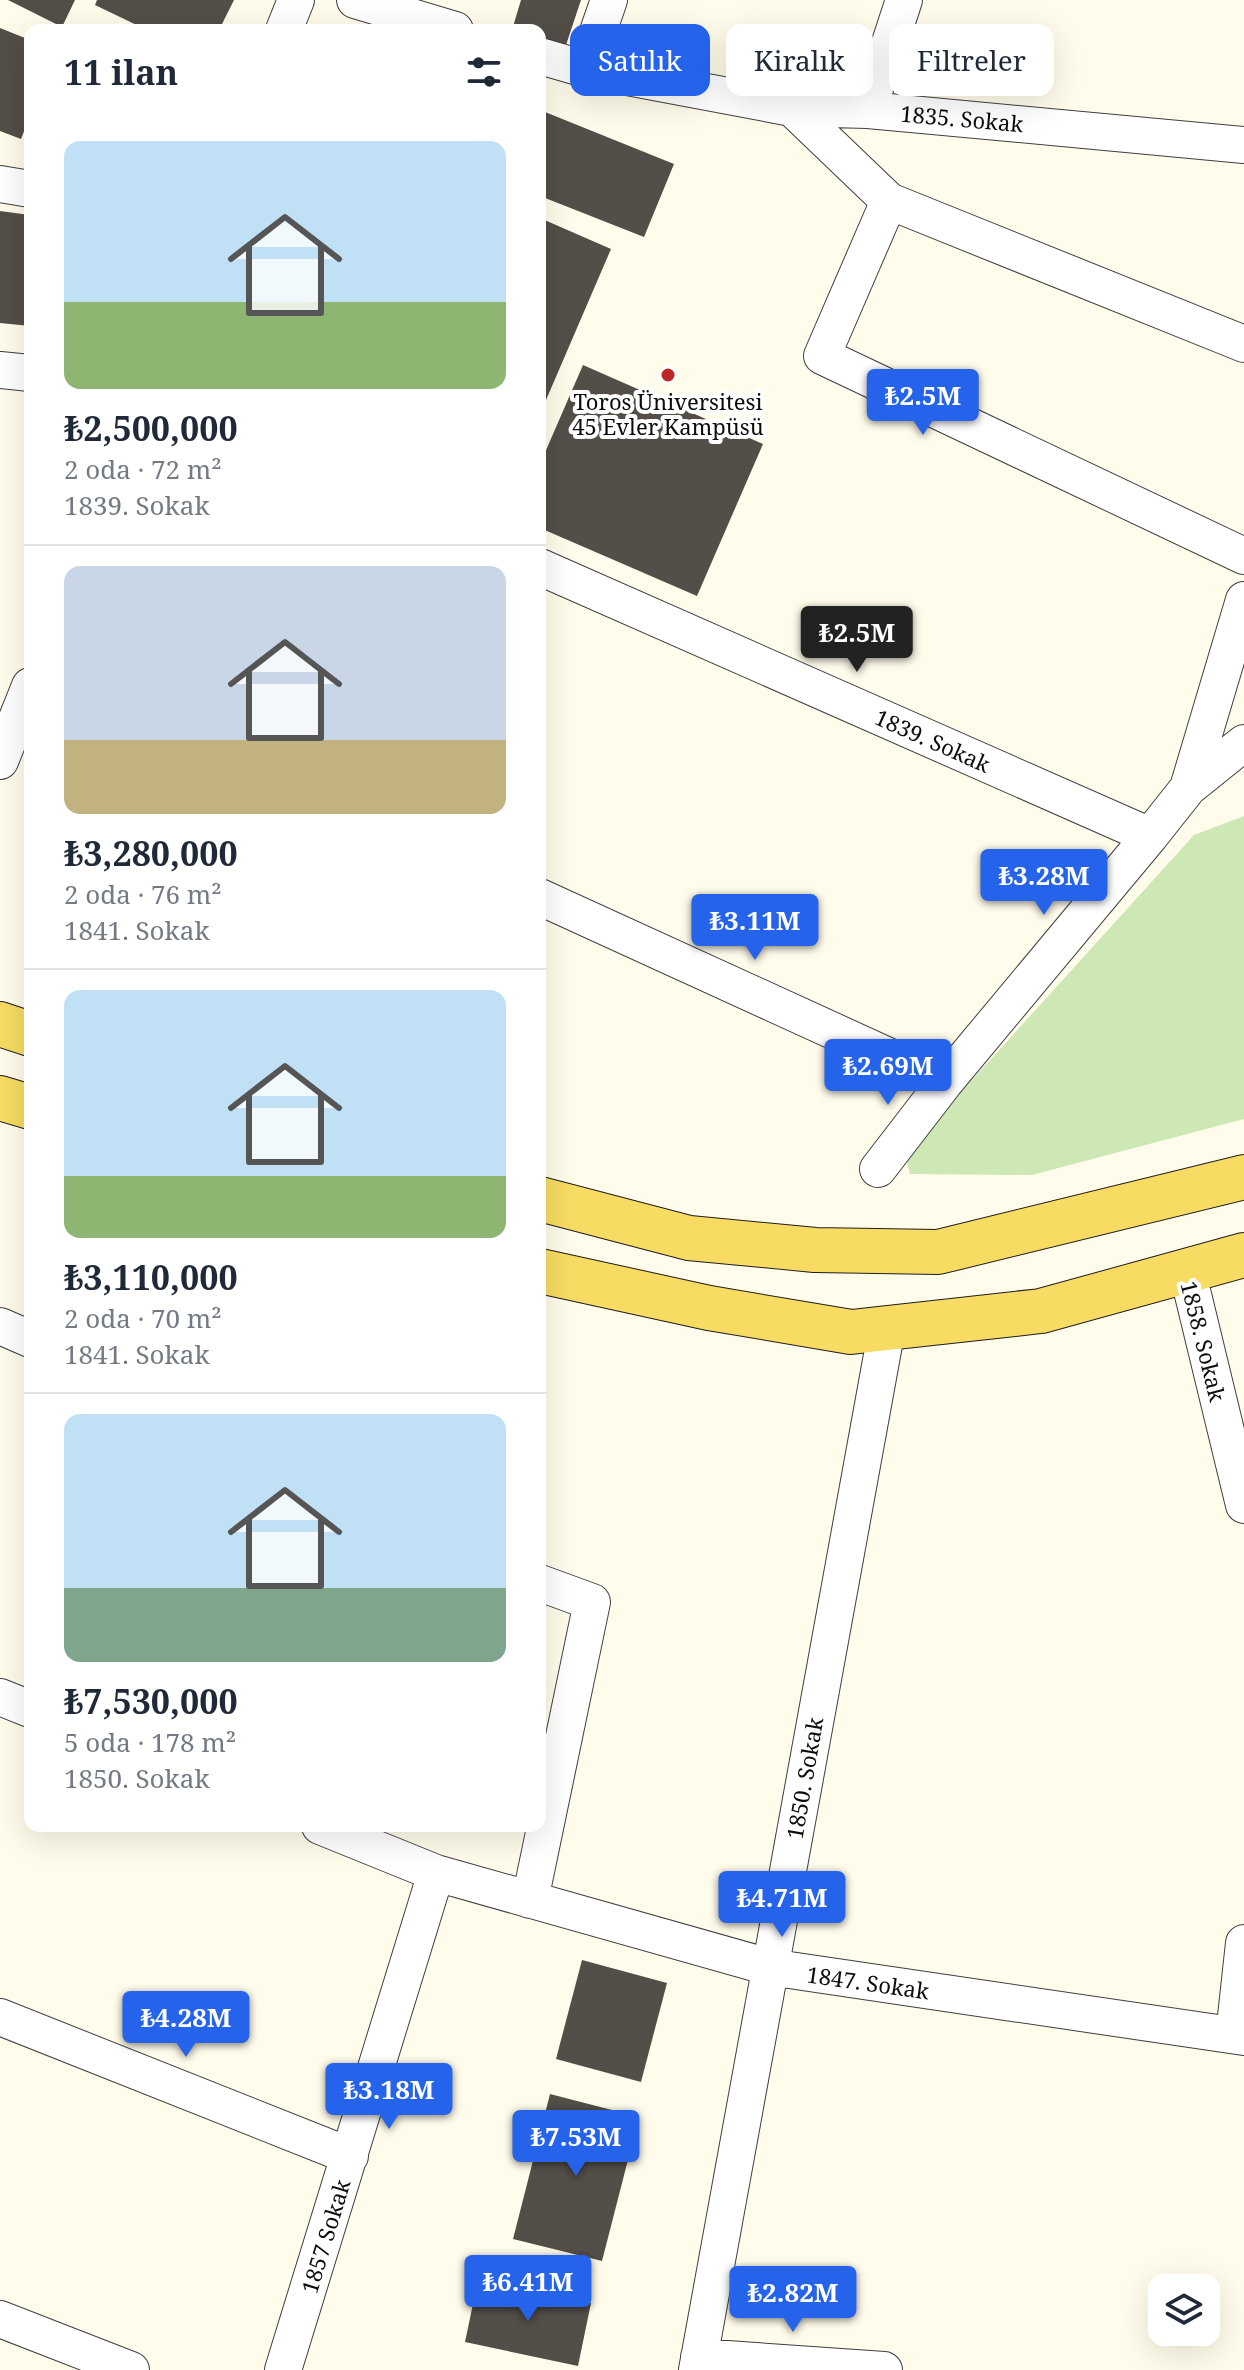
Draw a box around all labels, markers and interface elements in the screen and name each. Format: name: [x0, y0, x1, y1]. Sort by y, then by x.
chip: Satılık: [570, 24, 710, 96]
chip: Kiralık: [726, 24, 873, 96]
chip: Filtreler: [889, 24, 1054, 96]
text: 11 ilan: [64, 49, 178, 95]
icon: filters: [462, 50, 506, 94]
street label: 1835. Sokak: [899, 98, 1025, 138]
icon: home: [213, 193, 357, 337]
marker: Toros Üniversitesi 45 Evler Kampüsü: [659, 366, 677, 384]
pin: ₺2.5M: [867, 369, 979, 437]
text: ₺2.5M: [885, 377, 961, 413]
place label: Toros Üniversitesi 45 Evler Kampüsü: [572, 386, 764, 441]
text: ₺2,500,000: [64, 405, 238, 451]
text: 2 oda · 72 m²: [64, 451, 222, 487]
text: 1839. Sokak: [64, 487, 210, 523]
pin: ₺2.5M: [801, 606, 913, 674]
text: ₺2.5M: [819, 614, 895, 650]
icon: home: [213, 618, 357, 762]
street label: 1839. Sokak: [871, 701, 995, 779]
text: ₺3,280,000: [64, 830, 238, 876]
pin: ₺3.28M: [979, 849, 1109, 917]
text: ₺3.28M: [998, 857, 1090, 893]
text: 2 oda · 76 m²: [64, 876, 222, 912]
pin: ₺3.11M: [690, 894, 820, 962]
text: ₺3.11M: [709, 902, 801, 938]
text: 1841. Sokak: [64, 912, 210, 948]
pin: ₺2.69M: [823, 1039, 953, 1107]
icon: home: [213, 1042, 357, 1186]
text: ₺2.69M: [842, 1047, 934, 1083]
text: ₺3,110,000: [64, 1254, 238, 1300]
street label: 1858. Sokak: [1175, 1278, 1233, 1405]
text: 2 oda · 70 m²: [64, 1300, 222, 1336]
text: 1841. Sokak: [64, 1336, 210, 1372]
icon: home: [213, 1466, 357, 1610]
text: ₺7,530,000: [64, 1678, 238, 1724]
street label: 1850. Sokak: [779, 1715, 829, 1841]
text: 5 oda · 178 m²: [64, 1724, 236, 1760]
text: 1850. Sokak: [64, 1760, 210, 1796]
pin: ₺4.71M: [717, 1871, 847, 1939]
text: ₺4.71M: [736, 1879, 828, 1915]
street label: 1847. Sokak: [805, 1959, 931, 2005]
pin: ₺4.28M: [121, 1991, 251, 2059]
text: ₺4.28M: [140, 1999, 232, 2035]
pin: ₺3.18M: [324, 2063, 454, 2131]
text: ₺3.18M: [343, 2071, 435, 2107]
pin: ₺7.53M: [511, 2110, 641, 2178]
text: ₺7.53M: [530, 2118, 622, 2154]
street label: 1857 Sokak: [293, 2175, 357, 2297]
pin: ₺6.41M: [463, 2255, 593, 2323]
text: ₺6.41M: [482, 2263, 574, 2299]
pin: ₺2.82M: [728, 2266, 858, 2334]
text: ₺2.82M: [747, 2274, 839, 2310]
map controls: [1148, 2274, 1220, 2346]
button: layers: [1148, 2274, 1220, 2346]

